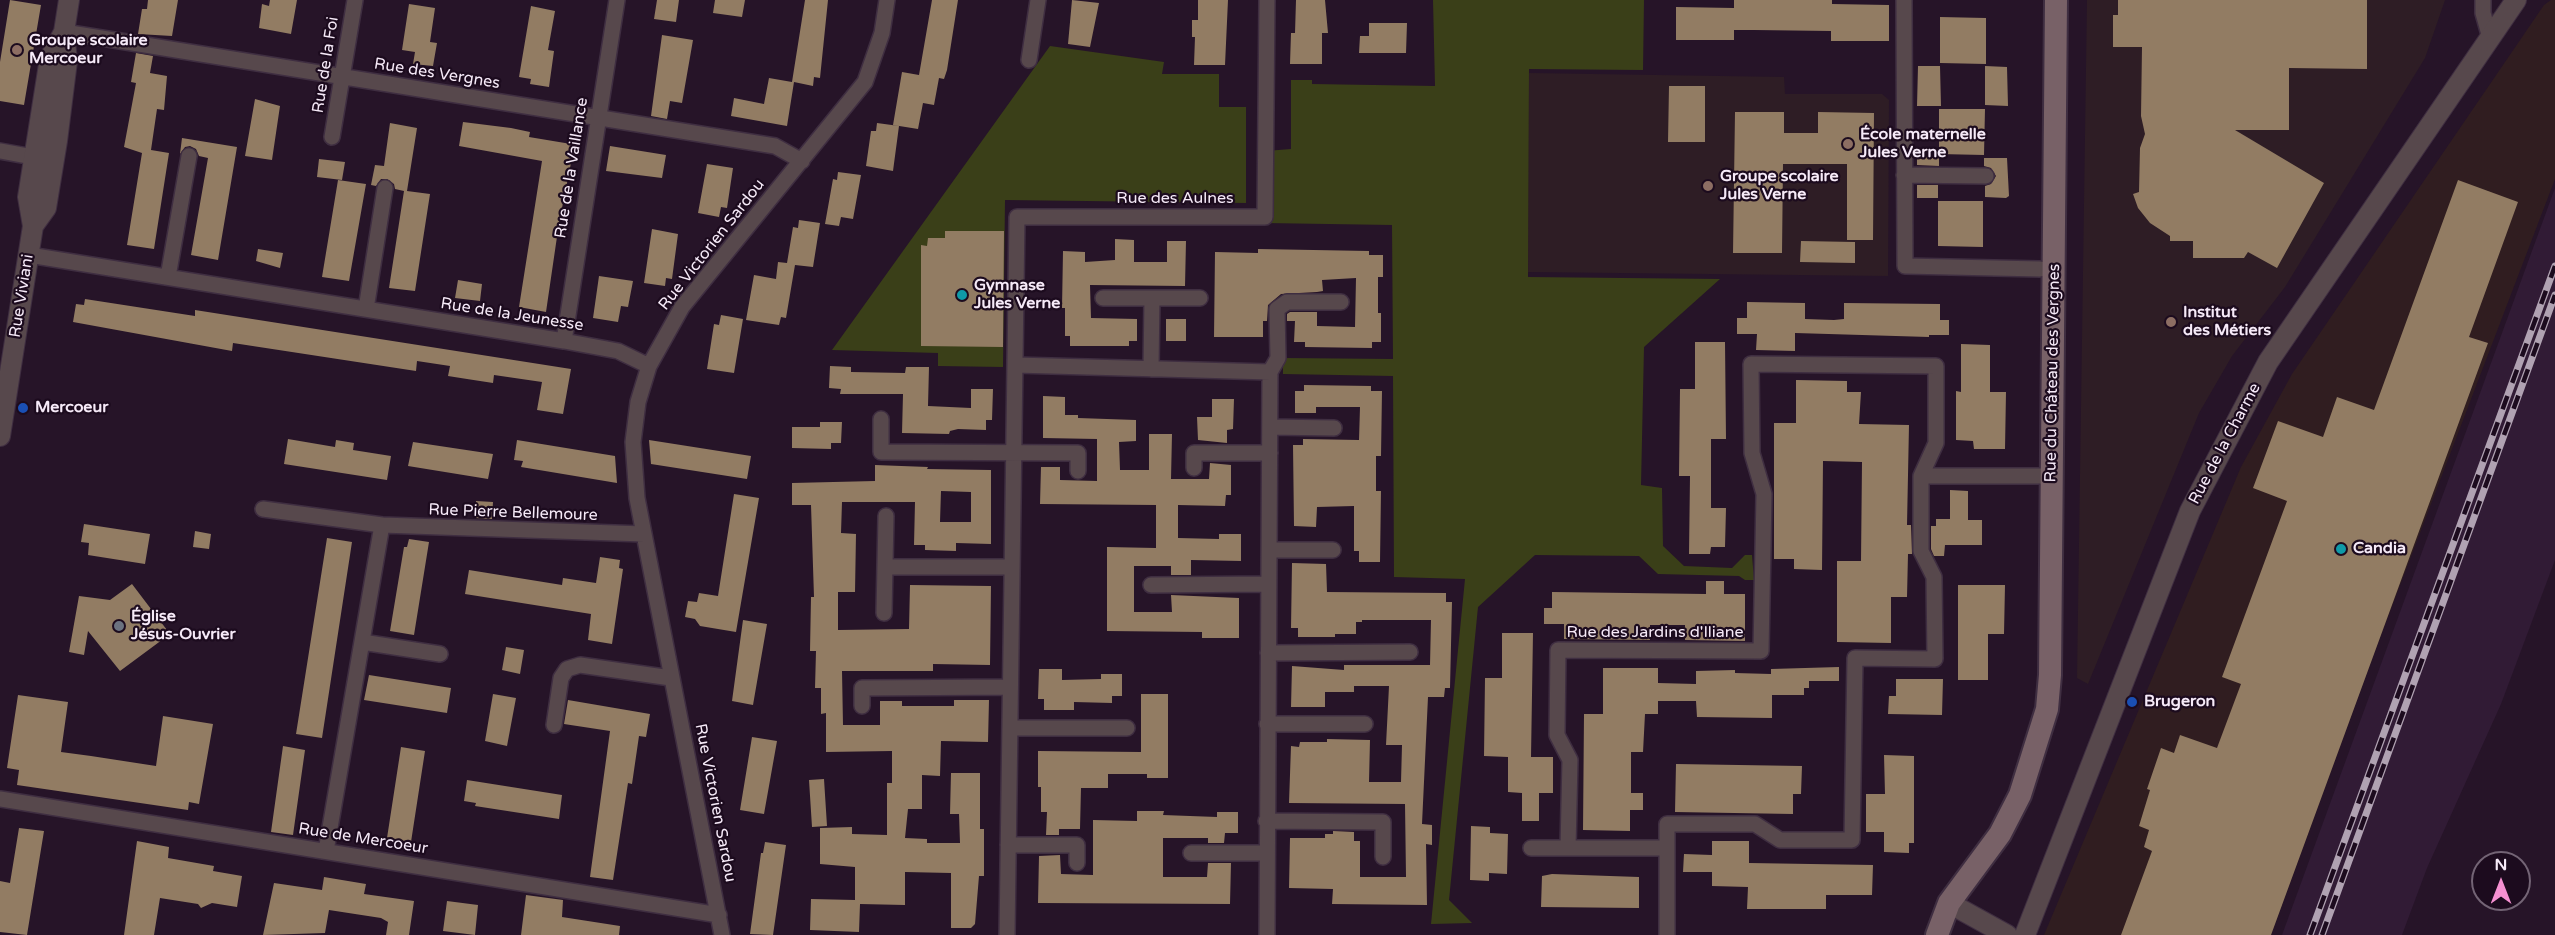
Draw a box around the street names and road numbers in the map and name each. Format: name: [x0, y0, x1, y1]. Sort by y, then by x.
street label: Rue de la Foi: [309, 15, 343, 115]
street label: Rue des Vergnes: [373, 55, 501, 93]
street label: Rue de la Vaillance: [551, 96, 593, 240]
street label: Rue Victorien Sardou: [655, 176, 769, 314]
street label: Rue des Aulnes: [1116, 189, 1234, 209]
street label: Rue Viviani: [6, 253, 38, 339]
street label: Rue du Château des Vergnes: [2041, 264, 2065, 482]
street label: Rue de la Jeunesse: [439, 294, 585, 336]
street label: Rue de la Charme: [2185, 380, 2265, 508]
street label: Rue Pierre Bellemoure: [428, 500, 598, 526]
street label: Rue des Jardins d'Iliane: [1566, 623, 1744, 643]
street label: Rue Victorien Sardou: [690, 722, 740, 884]
street label: Rue de Mercoeur: [297, 819, 429, 859]

